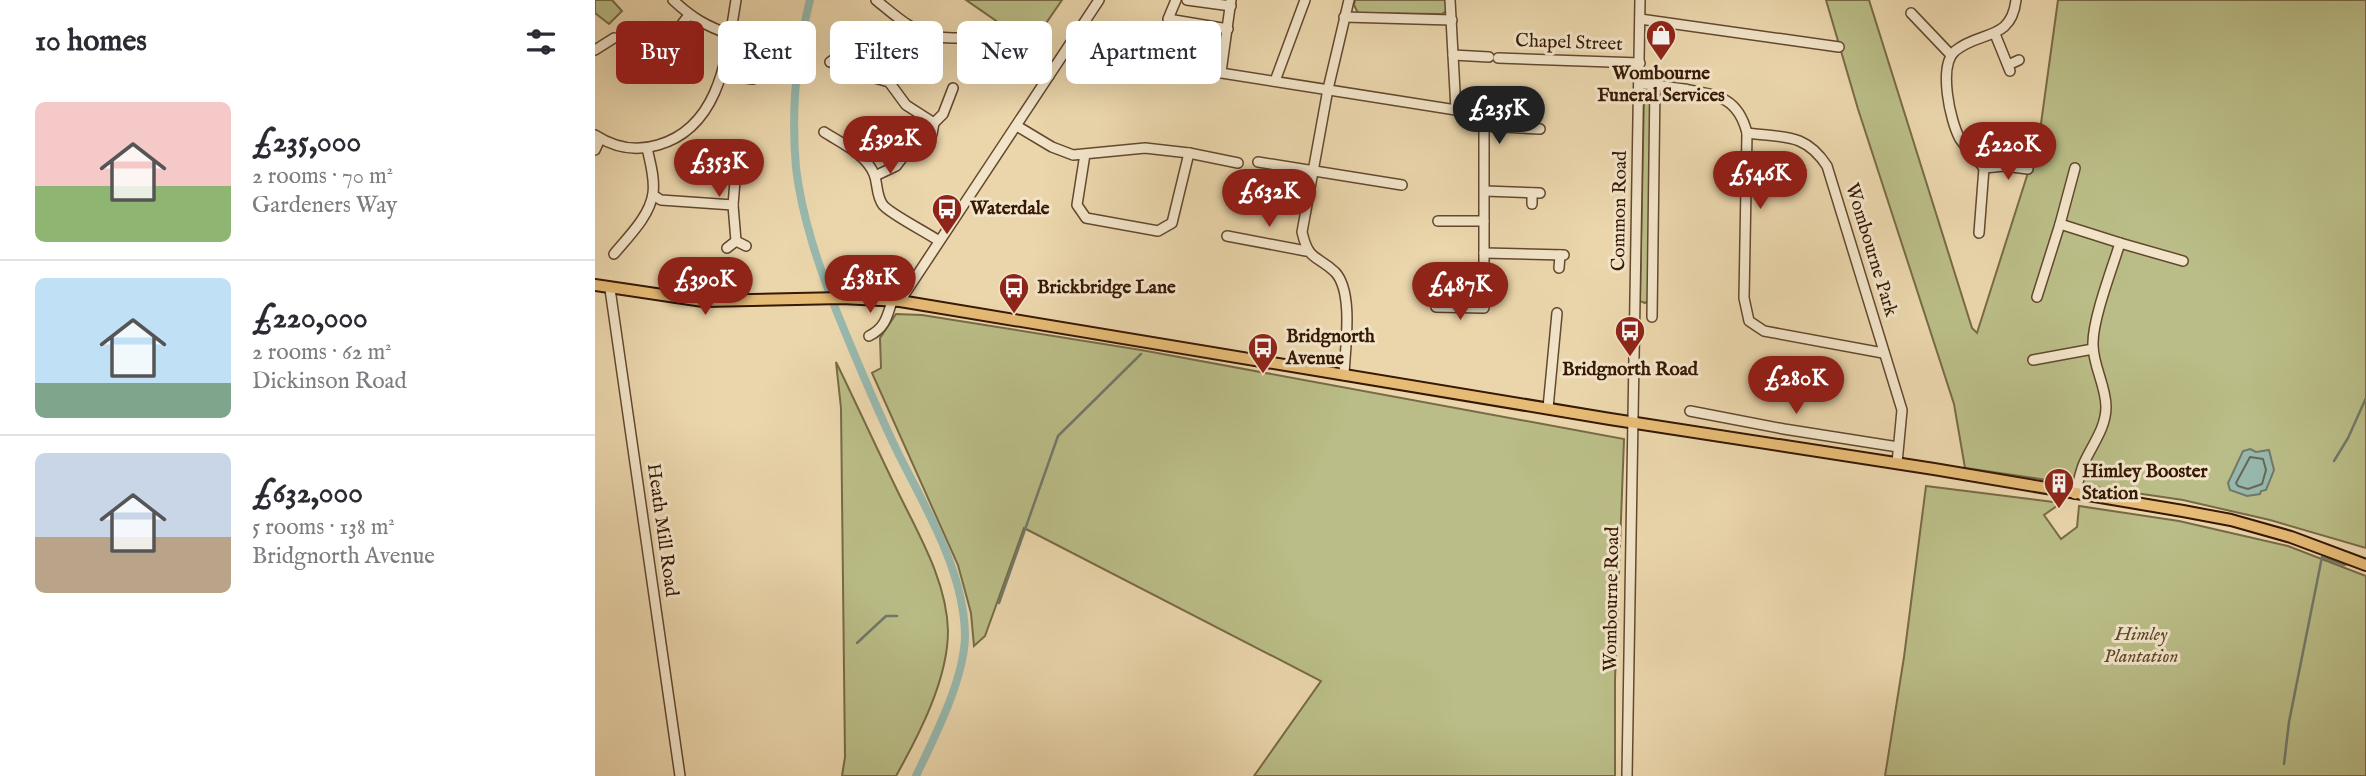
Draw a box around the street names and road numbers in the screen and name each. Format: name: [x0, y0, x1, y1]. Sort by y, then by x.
street label: Chapel Street: [1515, 29, 1624, 57]
street label: Common Road: [1607, 150, 1633, 271]
street label: Wombourne Park: [1839, 180, 1903, 320]
street label: Heath Mill Road: [641, 462, 683, 599]
street label: Wombourne Road: [1599, 525, 1625, 672]

